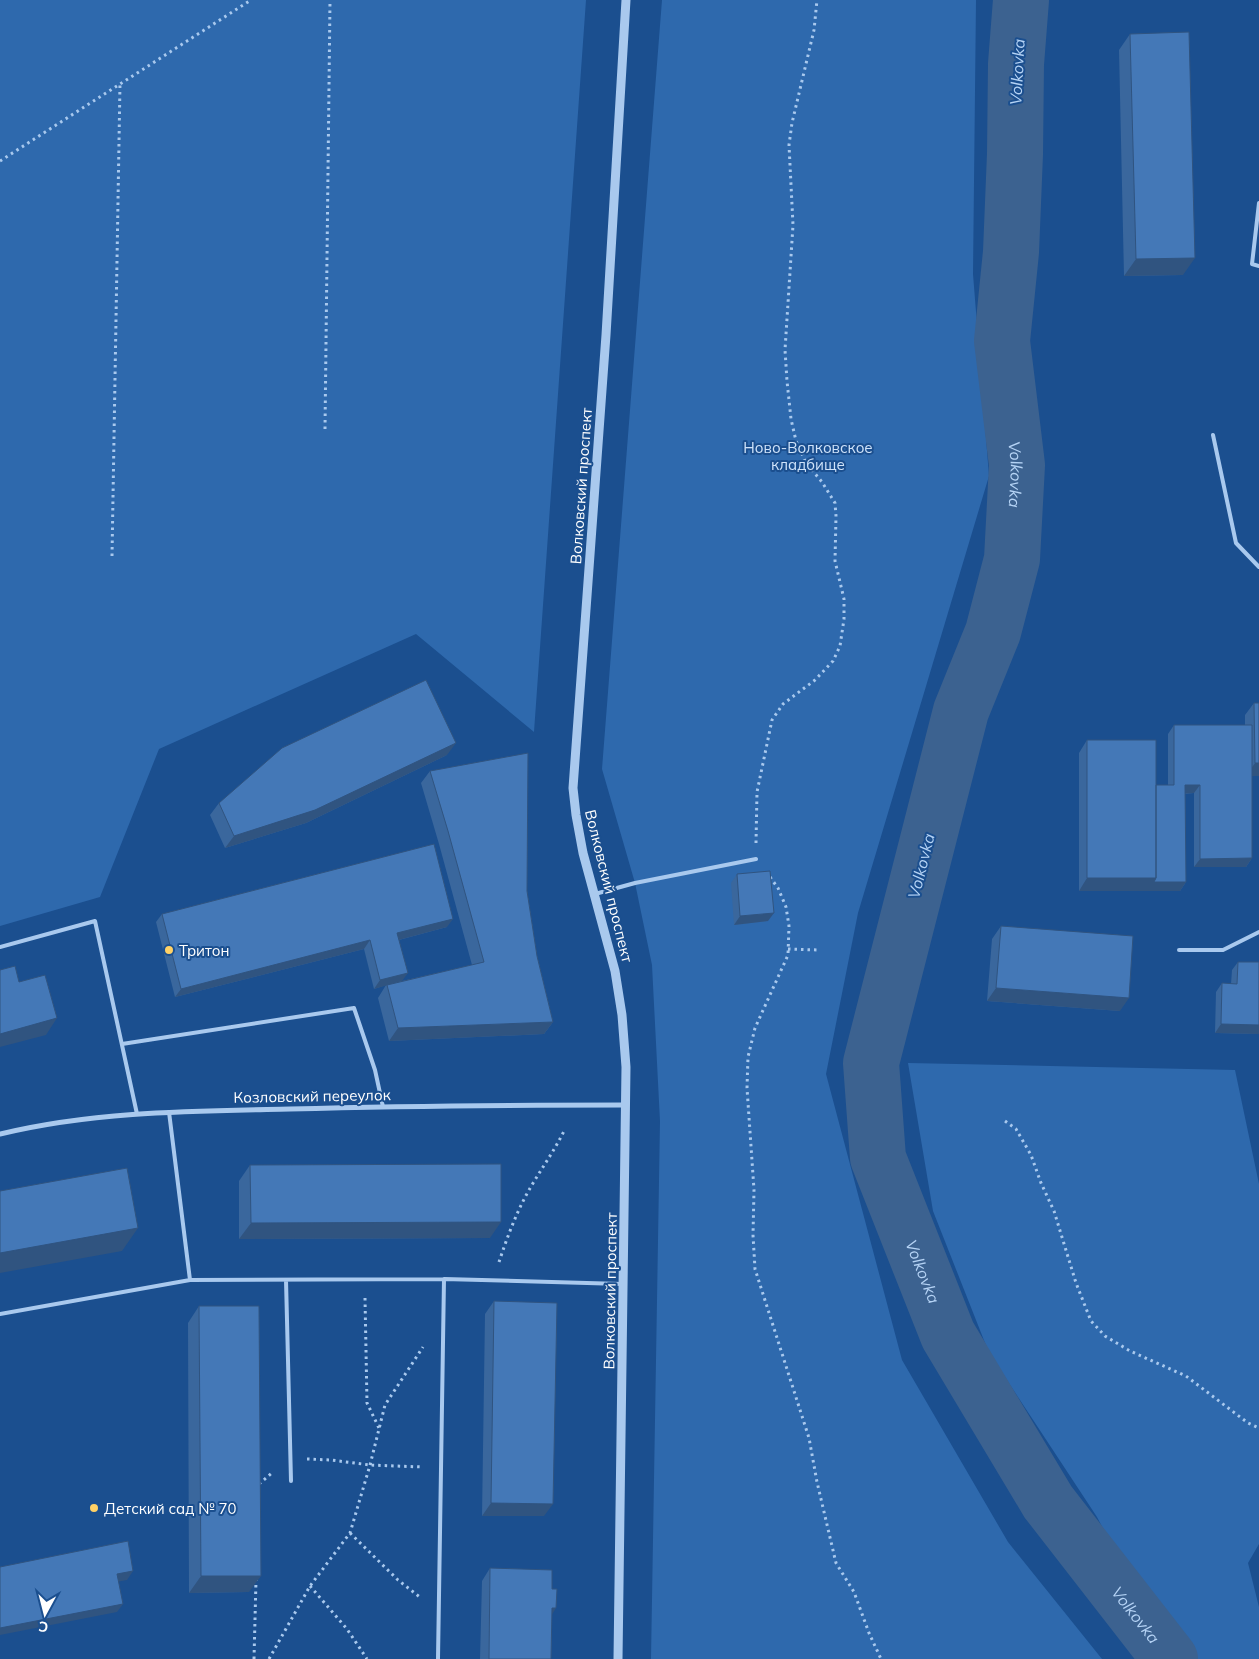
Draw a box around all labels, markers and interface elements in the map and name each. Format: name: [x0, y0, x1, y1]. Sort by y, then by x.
water label: Volkovka: [1005, 38, 1029, 106]
street label: Волковский проспект: [566, 407, 596, 565]
park label: Ново-Волковское кладбище: [743, 438, 873, 474]
water label: Volkovka: [1004, 440, 1027, 508]
street label: Волковский проспект: [581, 808, 637, 964]
water label: Volkovka: [903, 831, 939, 901]
place label: Тритон: [179, 941, 229, 960]
marker: Тритон: [163, 944, 175, 956]
street label: Козловский переулок: [233, 1085, 392, 1107]
street label: Волковский проспект: [599, 1212, 621, 1369]
water label: Volkovka: [901, 1237, 945, 1306]
place label: Детский сад № 70: [104, 1499, 237, 1518]
marker: Детский сад № 70: [88, 1502, 100, 1514]
water label: Volkovka: [1107, 1582, 1164, 1648]
north arrow: [20, 1589, 70, 1639]
text: С: [38, 1617, 49, 1636]

